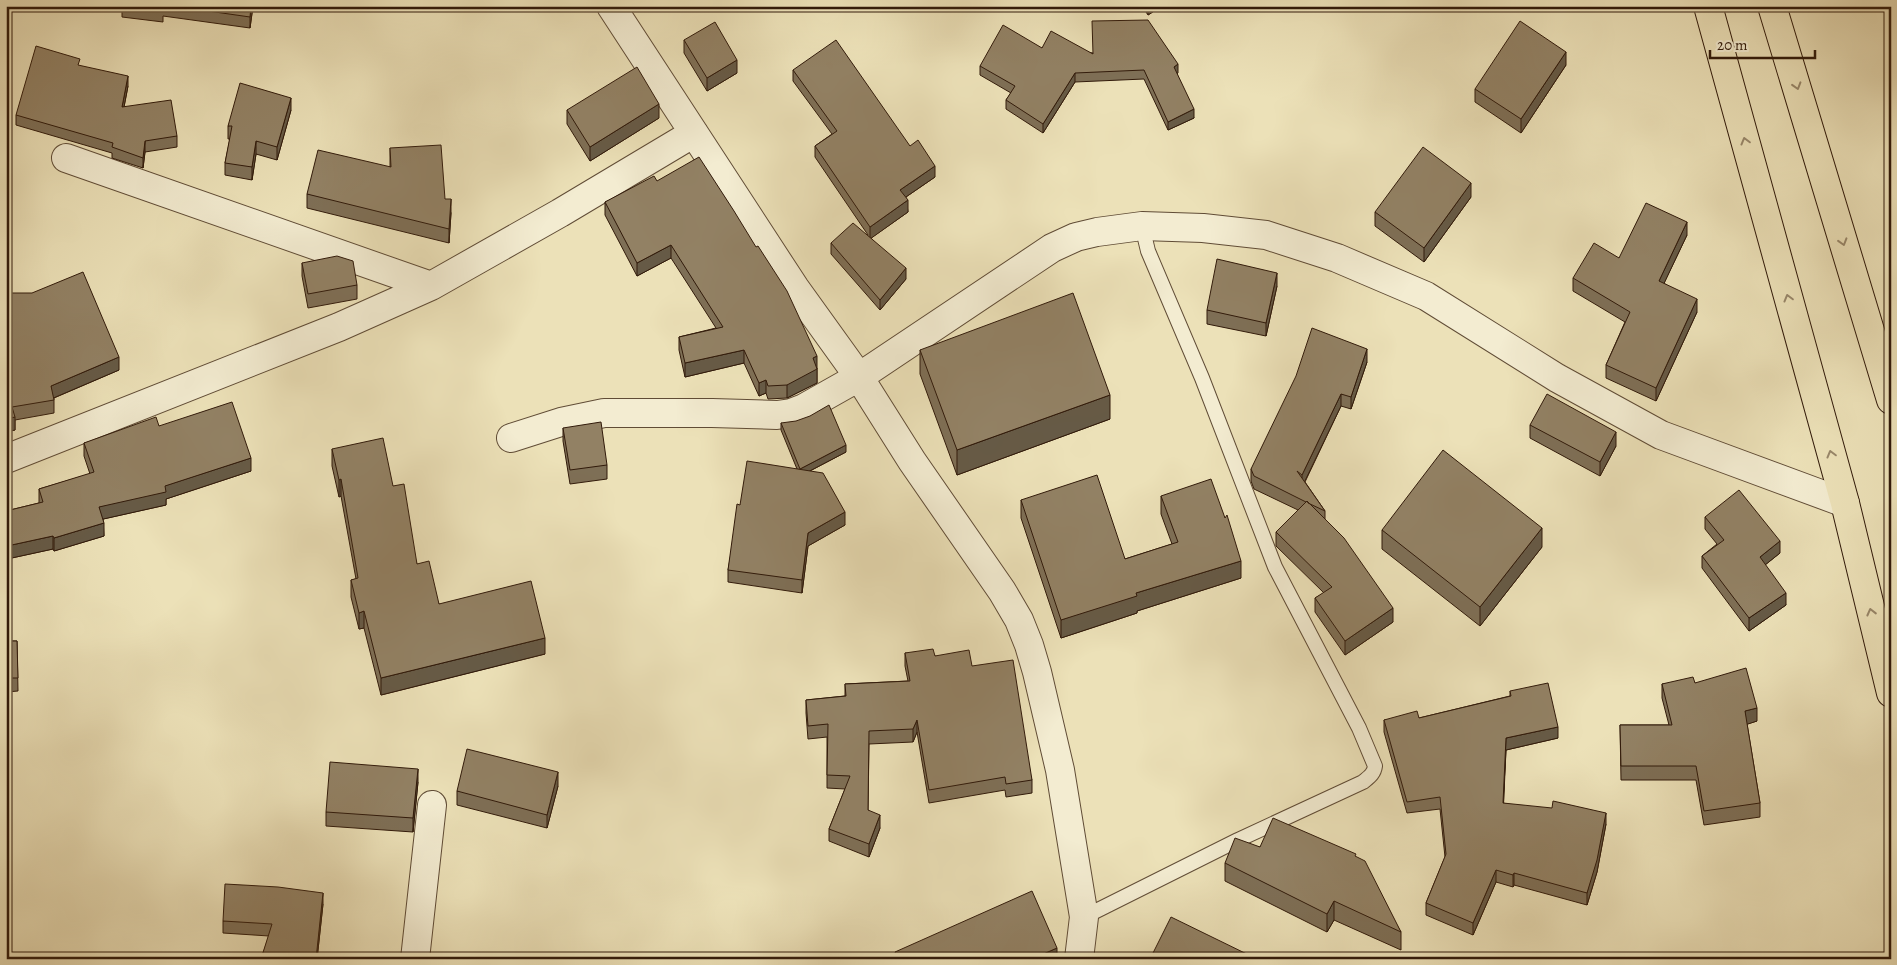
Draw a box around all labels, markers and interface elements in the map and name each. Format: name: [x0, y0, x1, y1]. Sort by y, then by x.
scale bar: [1710, 28, 1814, 60]
text: 20 m: [1717, 35, 1748, 55]
one-way arrow: [1791, 82, 1801, 90]
one-way arrow: [1740, 137, 1751, 145]
one-way arrow: [1838, 237, 1848, 246]
one-way arrow: [1783, 293, 1794, 302]
one-way arrow: [1827, 451, 1837, 459]
one-way arrow: [1866, 607, 1877, 616]

